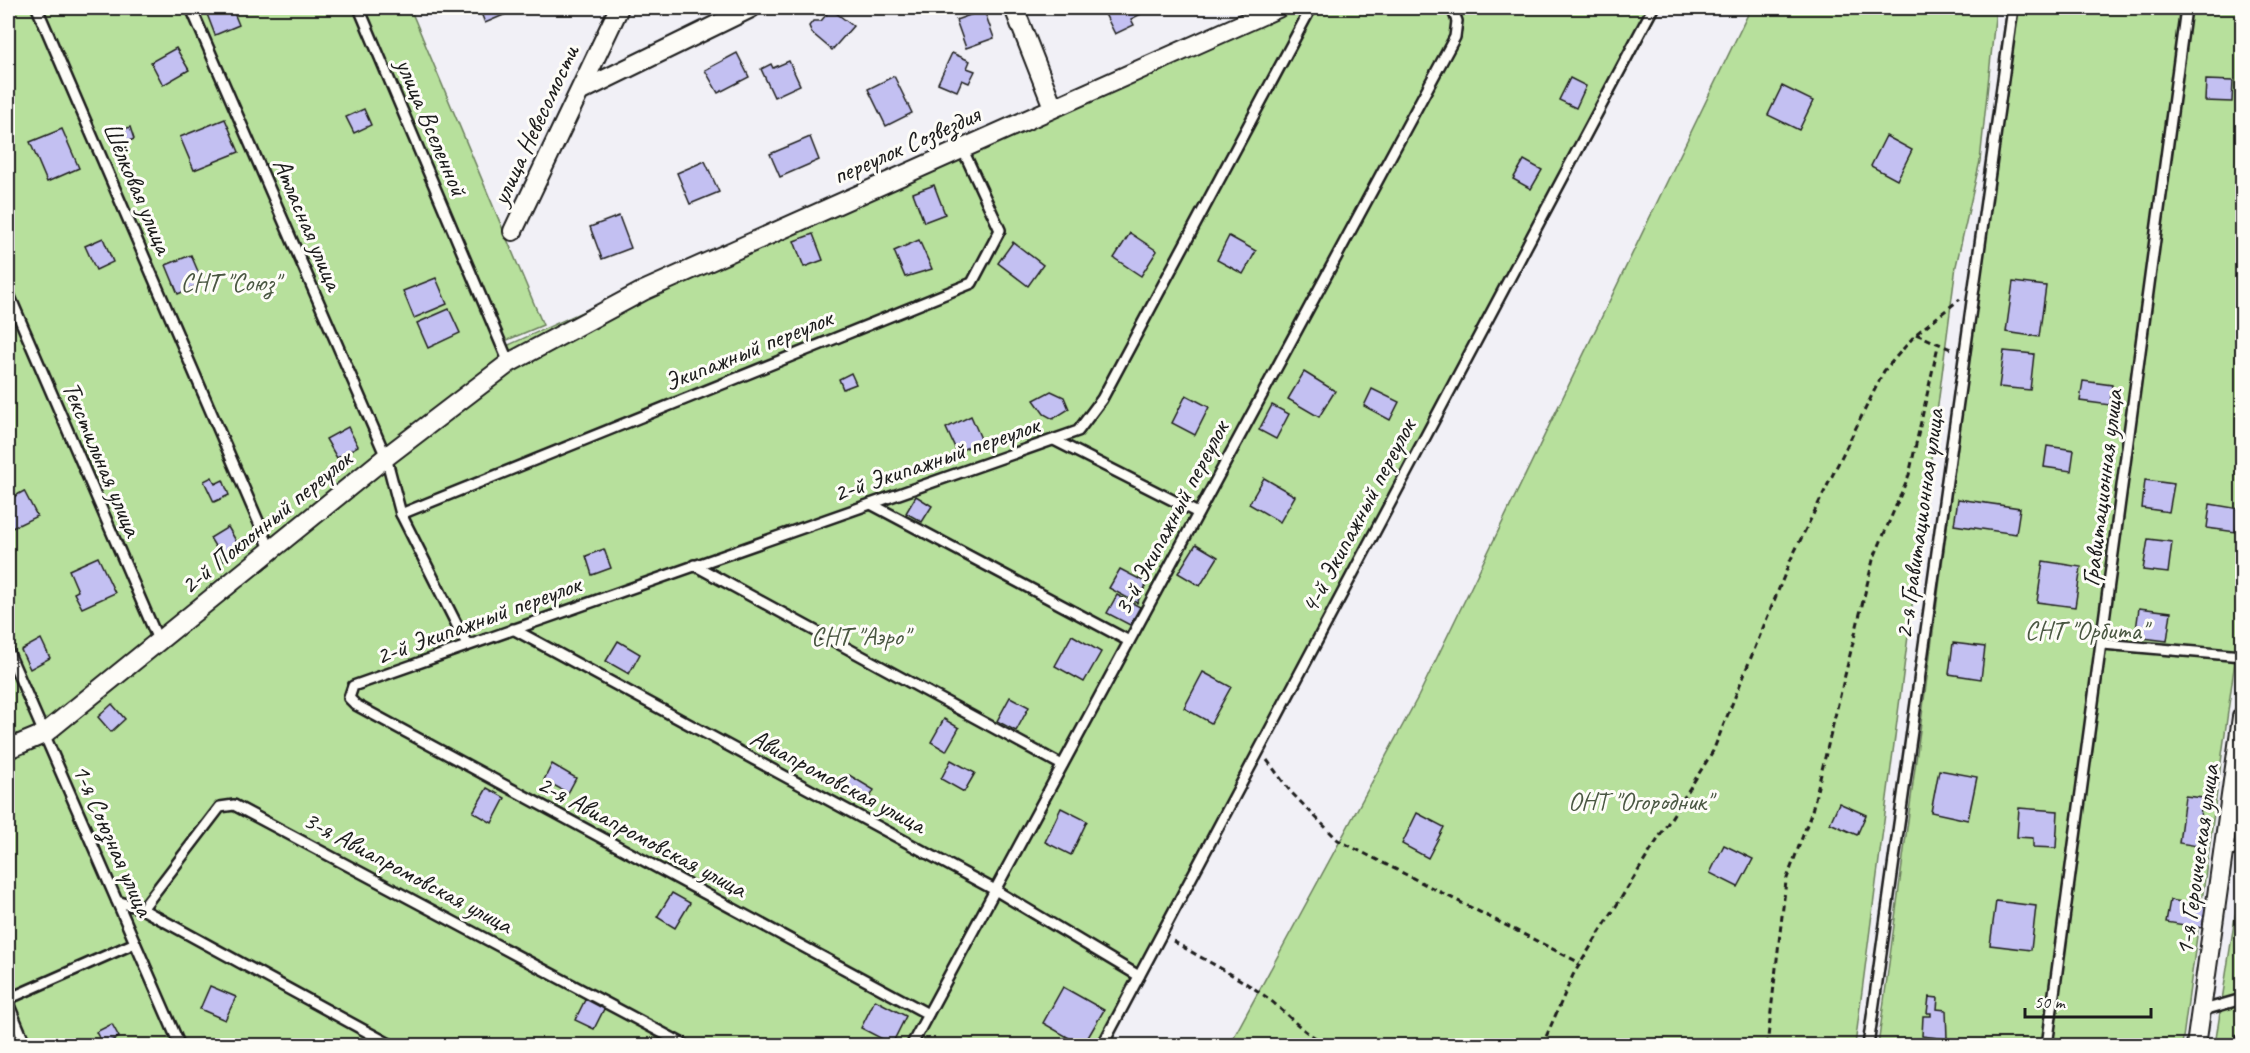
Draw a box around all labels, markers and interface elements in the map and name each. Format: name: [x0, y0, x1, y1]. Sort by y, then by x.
street label: улица Невесомости: [483, 38, 587, 212]
street label: улица Вселенной: [387, 51, 477, 203]
street label: переулок Созвездия: [827, 97, 987, 193]
street label: Шёлковая улица: [95, 117, 181, 261]
street label: Атласная улица: [265, 153, 352, 297]
park label: СНТ "Союз": [180, 266, 284, 300]
street label: Экипажный переулок: [659, 300, 839, 399]
street label: Текстильная улица: [55, 377, 150, 543]
street label: Гравитационная улица: [2074, 386, 2131, 588]
street label: 2-я Гравитационная улица: [1887, 405, 1952, 641]
street label: 2-й Экипажный переулок: [829, 408, 1046, 510]
street label: 4-й Экипажный переулок: [1293, 411, 1424, 619]
street label: 3-й Экипажный переулок: [1106, 413, 1237, 621]
street label: 2-й Поклонный переулок: [173, 441, 361, 602]
street label: 2-й Экипажный переулок: [371, 567, 587, 672]
park label: СНТ "Орбита": [2025, 614, 2152, 647]
park label: СНТ "Аэро": [811, 620, 914, 653]
street label: Авиапромовская улица: [745, 721, 933, 842]
street label: 1-я Союзная улица: [64, 759, 162, 923]
street label: 1-я Героическая улица: [2167, 761, 2227, 958]
street label: 2-я Авиапромовская улица: [532, 767, 754, 906]
park label: ОНТ "Огородник": [1568, 785, 1717, 818]
street label: 3-я Авиапромовская улица: [298, 803, 520, 942]
scale bar: [2025, 981, 2151, 1019]
text: 50 m: [2034, 991, 2067, 1013]

